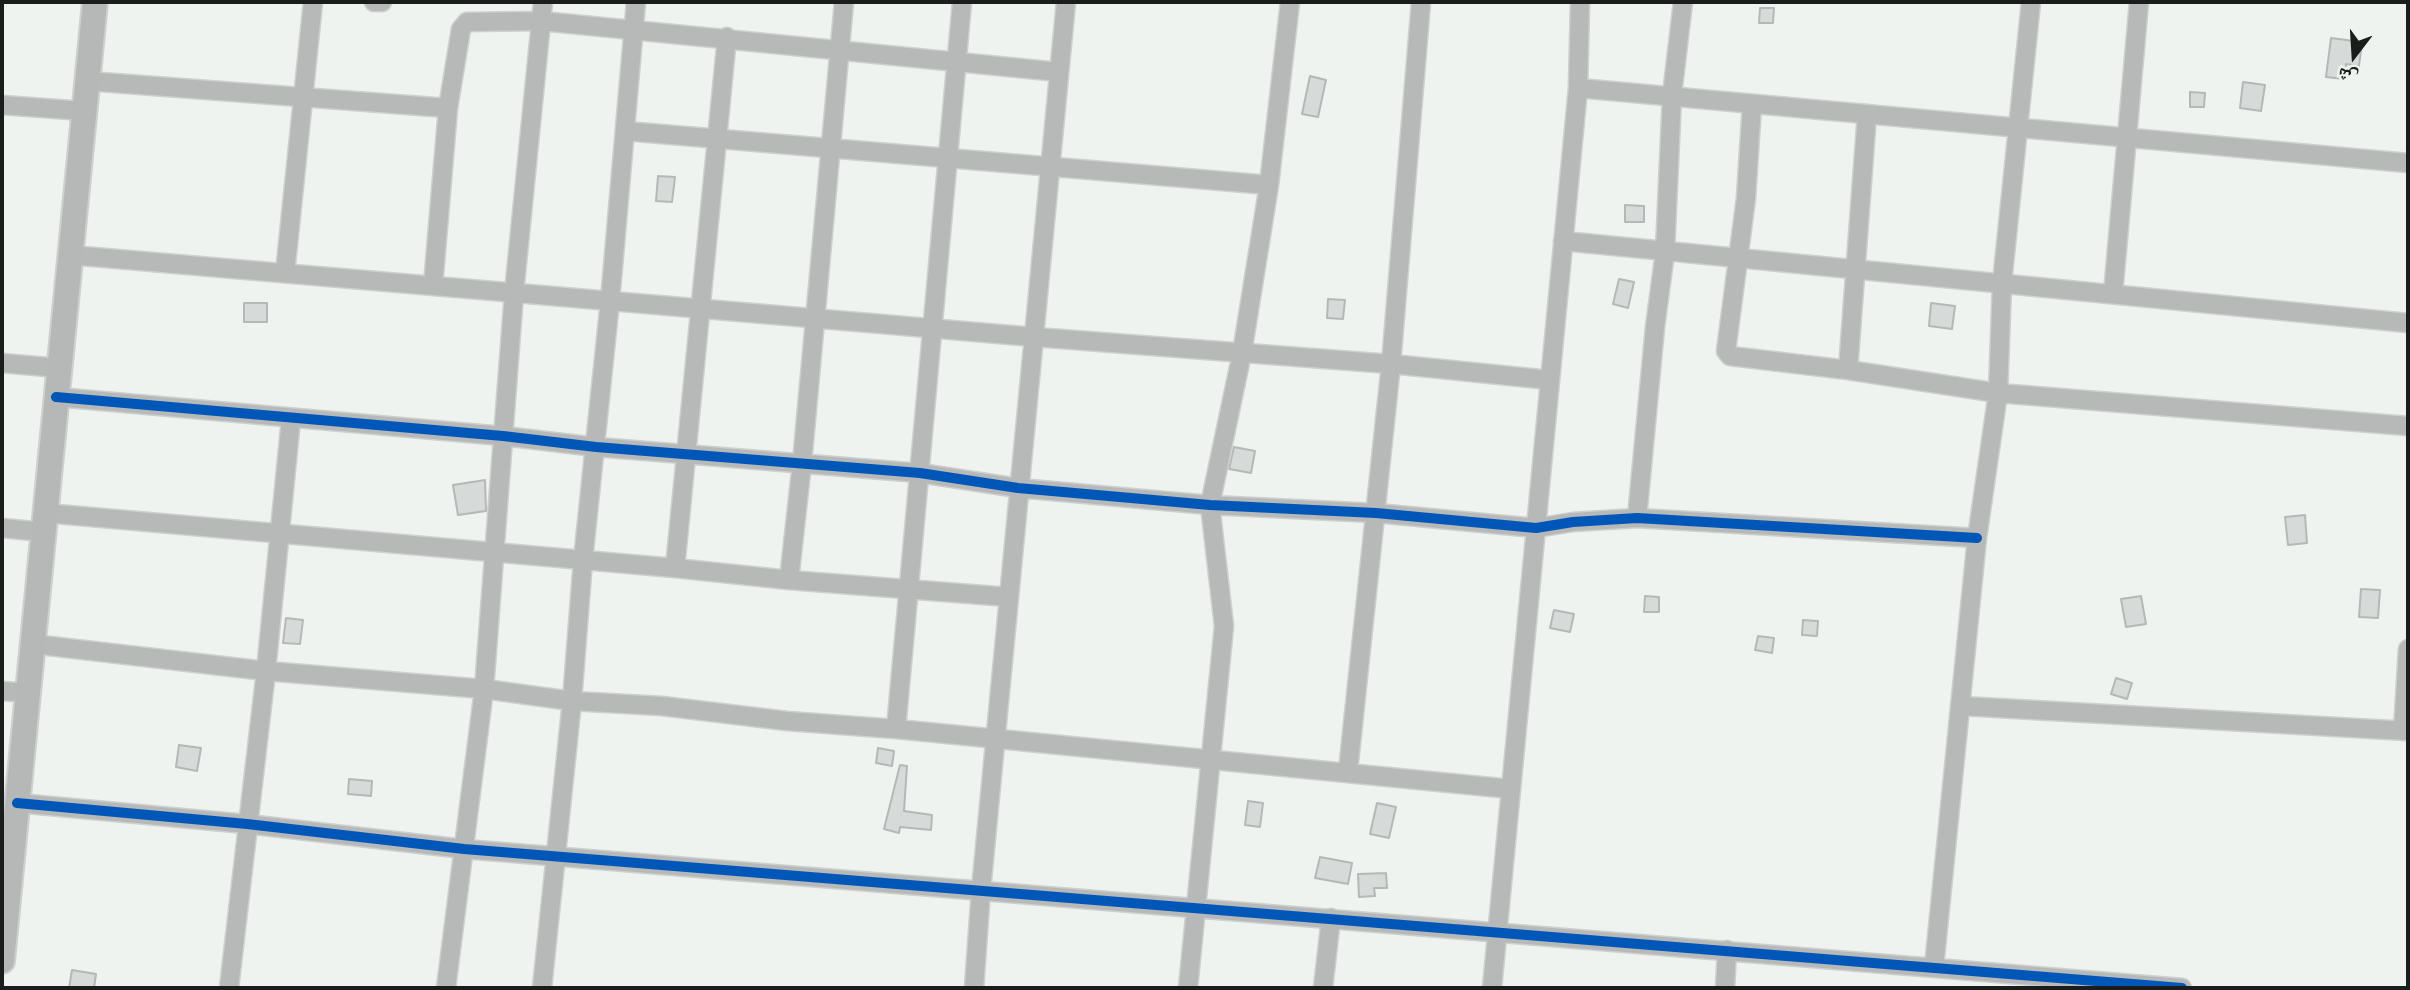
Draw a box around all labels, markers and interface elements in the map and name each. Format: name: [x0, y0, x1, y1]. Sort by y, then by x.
north arrow: [2319, 21, 2389, 91]
text: ش: [2334, 61, 2361, 91]

